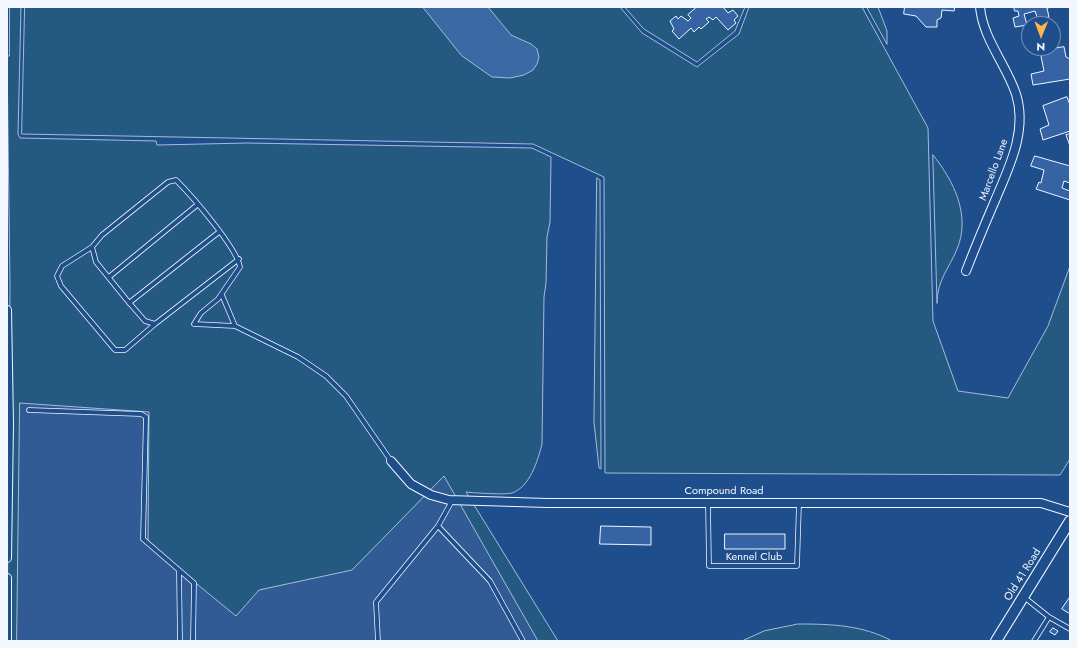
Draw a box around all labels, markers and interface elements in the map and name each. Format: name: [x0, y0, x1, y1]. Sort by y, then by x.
north arrow: [1021, 16, 1061, 56]
text: N: [1036, 39, 1045, 55]
street label: Marcello Lane: [977, 137, 1011, 203]
street label: Compound Road: [684, 484, 764, 498]
street label: Old 41 Road: [1002, 546, 1044, 604]
street label: Kennel Club: [726, 550, 782, 564]

